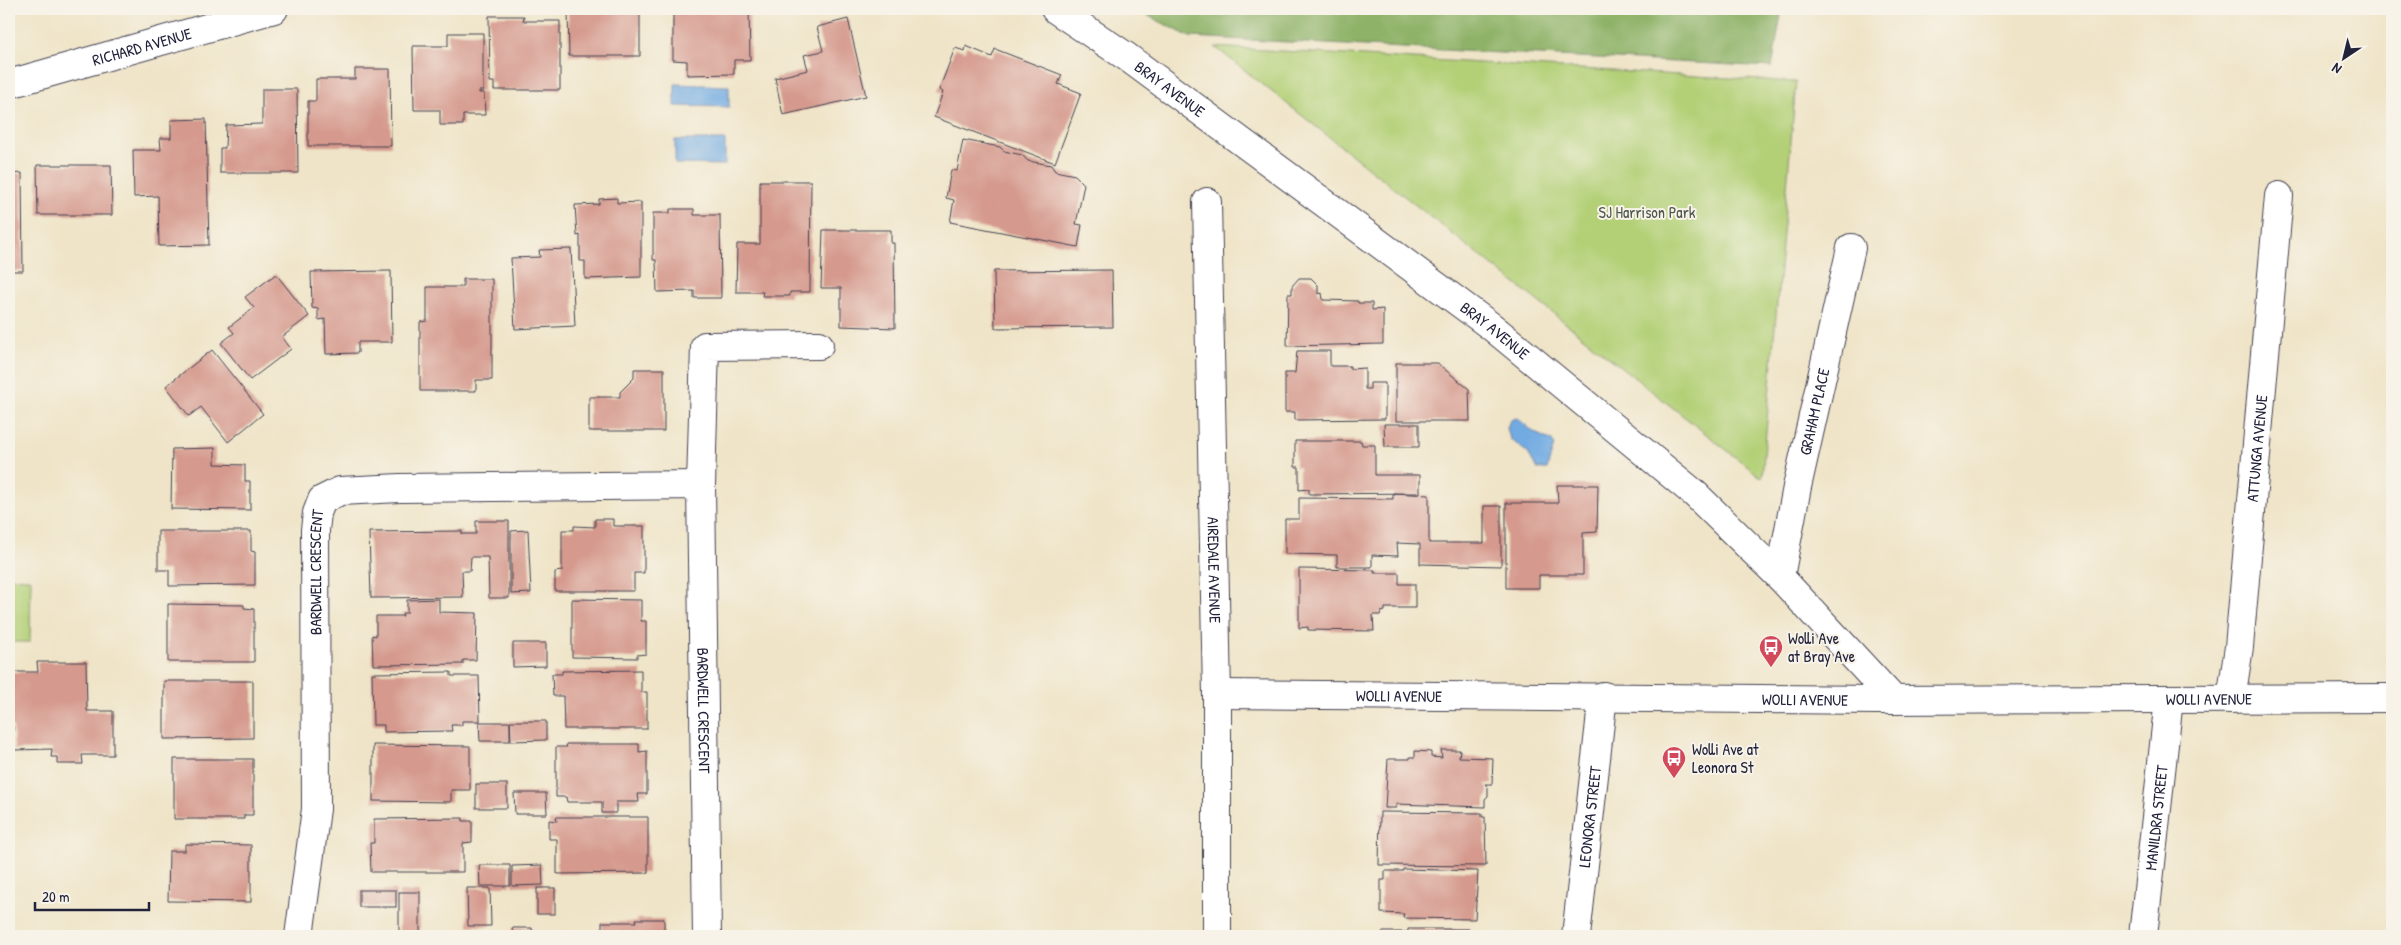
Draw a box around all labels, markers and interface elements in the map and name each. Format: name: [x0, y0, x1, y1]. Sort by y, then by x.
street label: RICHARD AVENUE: [90, 22, 194, 71]
north arrow: [2318, 32, 2368, 82]
street label: BRAY AVENUE: [1130, 55, 1210, 122]
text: N: [2327, 59, 2345, 79]
park label: SJ Harrison Park: [1599, 201, 1696, 223]
street label: BRAY AVENUE: [1456, 296, 1534, 364]
street label: GRAHAM PLACE: [1794, 366, 1835, 457]
street label: ATTUNGA AVENUE: [2241, 394, 2272, 503]
street label: BARDWELL CRESCENT: [304, 508, 328, 635]
street label: AIREDALE AVENUE: [1202, 517, 1227, 623]
place label: Wolli Ave at Bray Ave: [1788, 627, 1856, 667]
bus stop icon: Wolli Ave at Bray Ave: [1758, 634, 1784, 668]
street label: BARDWELL CRESCENT: [692, 648, 716, 774]
street label: WOLLI AVENUE: [1356, 684, 1442, 707]
street label: WOLLI AVENUE: [1762, 688, 1848, 711]
street label: WOLLI AVENUE: [2166, 688, 2252, 710]
place label: Wolli Ave at Leonora St: [1692, 738, 1759, 778]
bus stop icon: Wolli Ave at Leonora St: [1661, 745, 1687, 779]
street label: MANILDRA STREET: [2139, 763, 2173, 871]
street label: LEONORA STREET: [1573, 764, 1606, 869]
scale bar: [35, 880, 149, 912]
text: 20 m: [42, 886, 69, 907]

